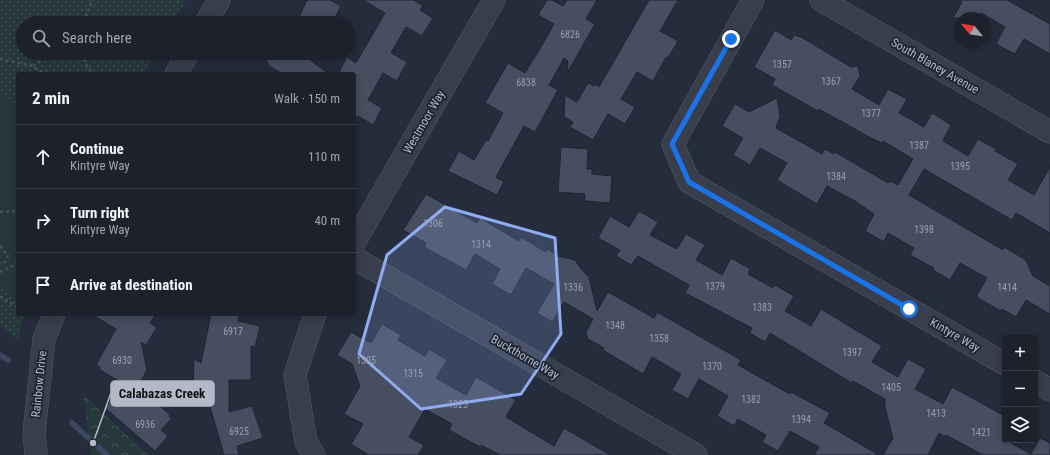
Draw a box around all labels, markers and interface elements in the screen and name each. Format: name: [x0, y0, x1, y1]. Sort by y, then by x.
north arrow: [954, 12, 990, 48]
search box: [16, 16, 356, 60]
icon: search: [30, 27, 52, 49]
text: Search here: [62, 29, 132, 47]
house number: 6826: [560, 29, 580, 40]
route end: [722, 30, 740, 48]
street label: South Blaney Avenue: [889, 35, 982, 97]
house number: 1357: [772, 59, 792, 70]
house number: 1367: [821, 76, 841, 87]
house number: 6838: [516, 77, 536, 88]
text: 2 min: [32, 88, 70, 108]
street label: Westmoor Way: [400, 88, 448, 156]
text: Walk · 150 m: [274, 91, 340, 106]
house number: 1377: [861, 108, 881, 119]
text: Continue: [70, 140, 124, 158]
house number: 1387: [909, 140, 929, 151]
icon: ahead: [32, 146, 54, 168]
text: 110 m: [308, 149, 340, 164]
text: Kintyre Way: [70, 158, 130, 173]
house number: 1395: [950, 161, 970, 172]
house number: 1384: [826, 171, 846, 182]
text: Turn right: [70, 204, 129, 222]
icon: right: [32, 210, 54, 232]
text: 40 m: [314, 213, 340, 228]
house number: 1306: [423, 218, 443, 229]
text: Kintyre Way: [70, 222, 130, 237]
house number: 1398: [914, 224, 934, 235]
house number: 1314: [471, 239, 491, 250]
icon: arrive: [32, 274, 54, 296]
text: Arrive at destination: [70, 276, 193, 294]
house number: 1379: [705, 281, 725, 292]
house number: 1336: [563, 282, 583, 293]
house number: 1414: [997, 282, 1017, 293]
route start: [900, 300, 918, 318]
house number: 1383: [752, 302, 772, 313]
street label: Kintyre Way: [928, 315, 982, 355]
house number: 1348: [605, 320, 625, 331]
house number: 6917: [223, 326, 243, 337]
street label: Buckthorne Way: [489, 332, 561, 382]
house number: 1358: [649, 333, 669, 344]
map controls: [1002, 335, 1038, 443]
button: +: [1002, 335, 1038, 371]
house number: 1397: [842, 347, 862, 358]
street label: Rainbow Drive: [29, 350, 50, 418]
house number: 6930: [112, 355, 132, 366]
house number: 1305: [356, 355, 376, 366]
house number: 1370: [702, 361, 722, 372]
house number: 1315: [403, 368, 423, 379]
button: −: [1002, 371, 1038, 407]
callout: Calabazas Creek: [111, 381, 214, 406]
house number: 1405: [881, 382, 901, 393]
text: Calabazas Creek: [119, 386, 206, 401]
house number: 1382: [741, 394, 761, 405]
house number: 1325: [448, 399, 468, 410]
button: layers: [1002, 407, 1038, 443]
house number: 1413: [926, 408, 946, 419]
house number: 1394: [791, 414, 811, 425]
house number: 6936: [135, 419, 155, 430]
house number: 6925: [229, 426, 249, 437]
house number: 1421: [971, 427, 991, 438]

